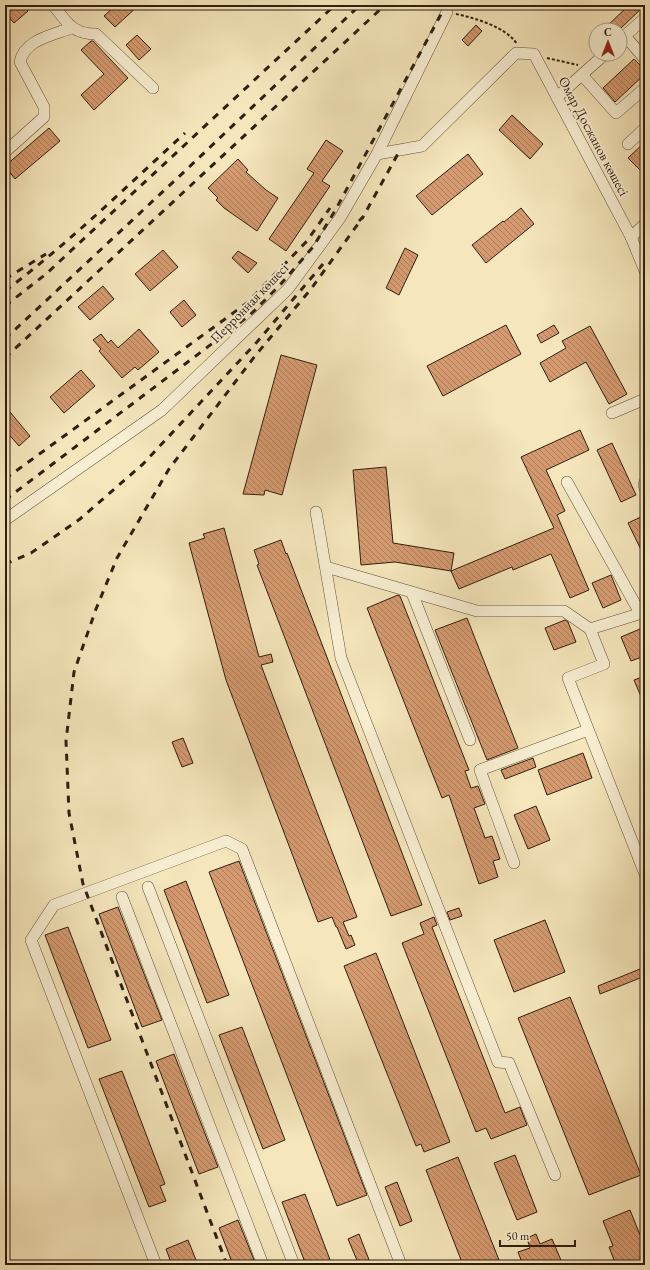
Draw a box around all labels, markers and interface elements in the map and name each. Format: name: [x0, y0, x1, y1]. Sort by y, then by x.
north arrow: [588, 22, 628, 62]
text: С: [604, 25, 612, 39]
street label: Омар Досжанов көшесі: [555, 73, 633, 199]
street label: Перронная көшесі: [206, 258, 292, 347]
scale bar: [500, 1222, 575, 1248]
text: 50 m: [506, 1228, 530, 1244]

